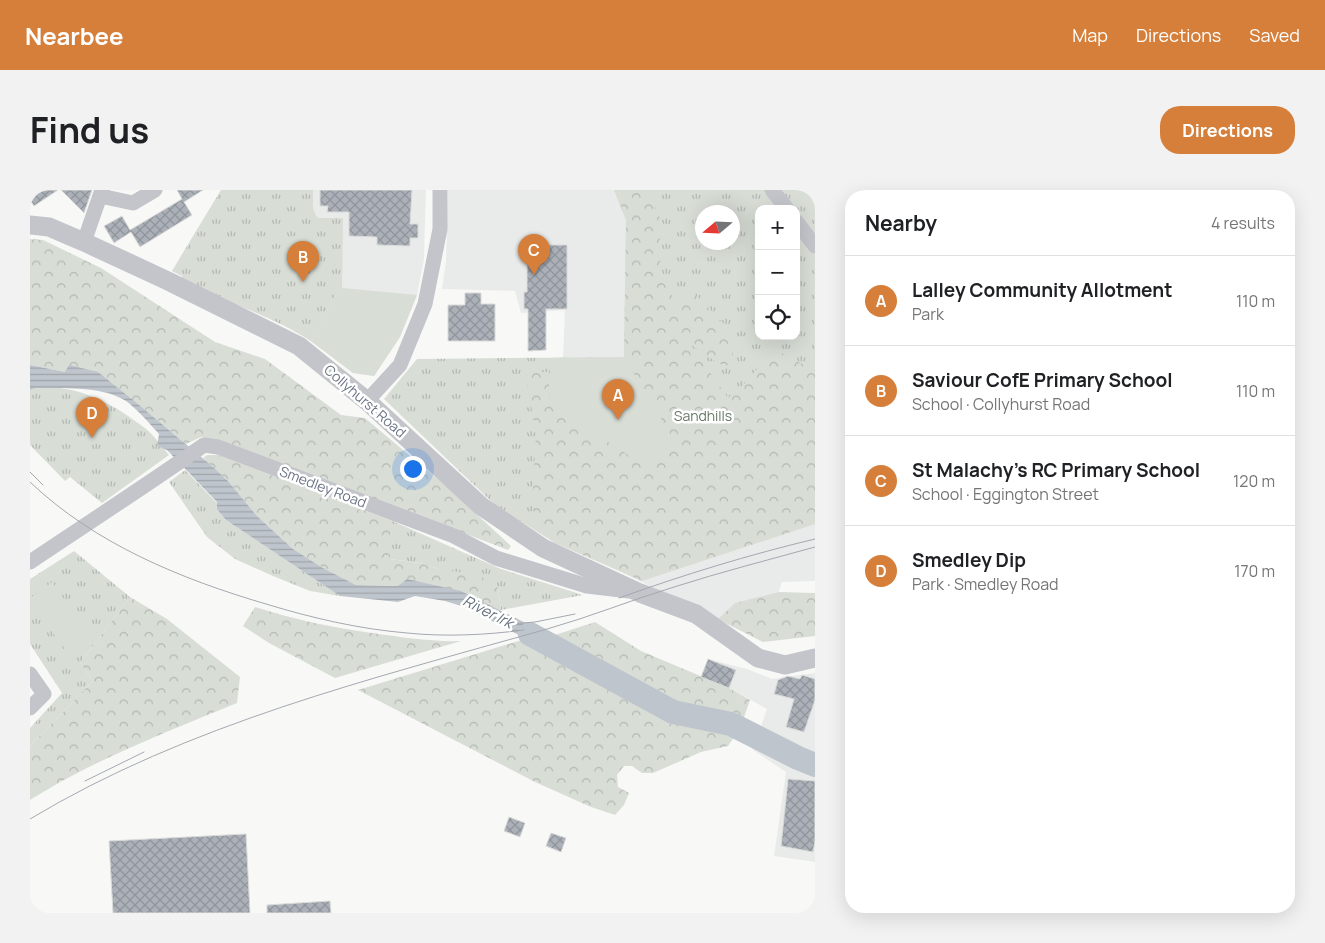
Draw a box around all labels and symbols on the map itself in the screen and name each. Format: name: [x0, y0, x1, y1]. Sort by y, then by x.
north arrow: [695, 205, 740, 250]
pin: C: [518, 234, 550, 275]
pin: B: [287, 241, 319, 282]
street label: Collyhurst Road: [320, 360, 410, 441]
pin: A: [602, 379, 634, 420]
pin: D: [76, 397, 108, 438]
park label: Sandhills: [674, 406, 732, 425]
your location: [400, 456, 426, 482]
street label: Smedley Road: [277, 461, 369, 512]
water label: River Irk: [459, 590, 519, 634]

